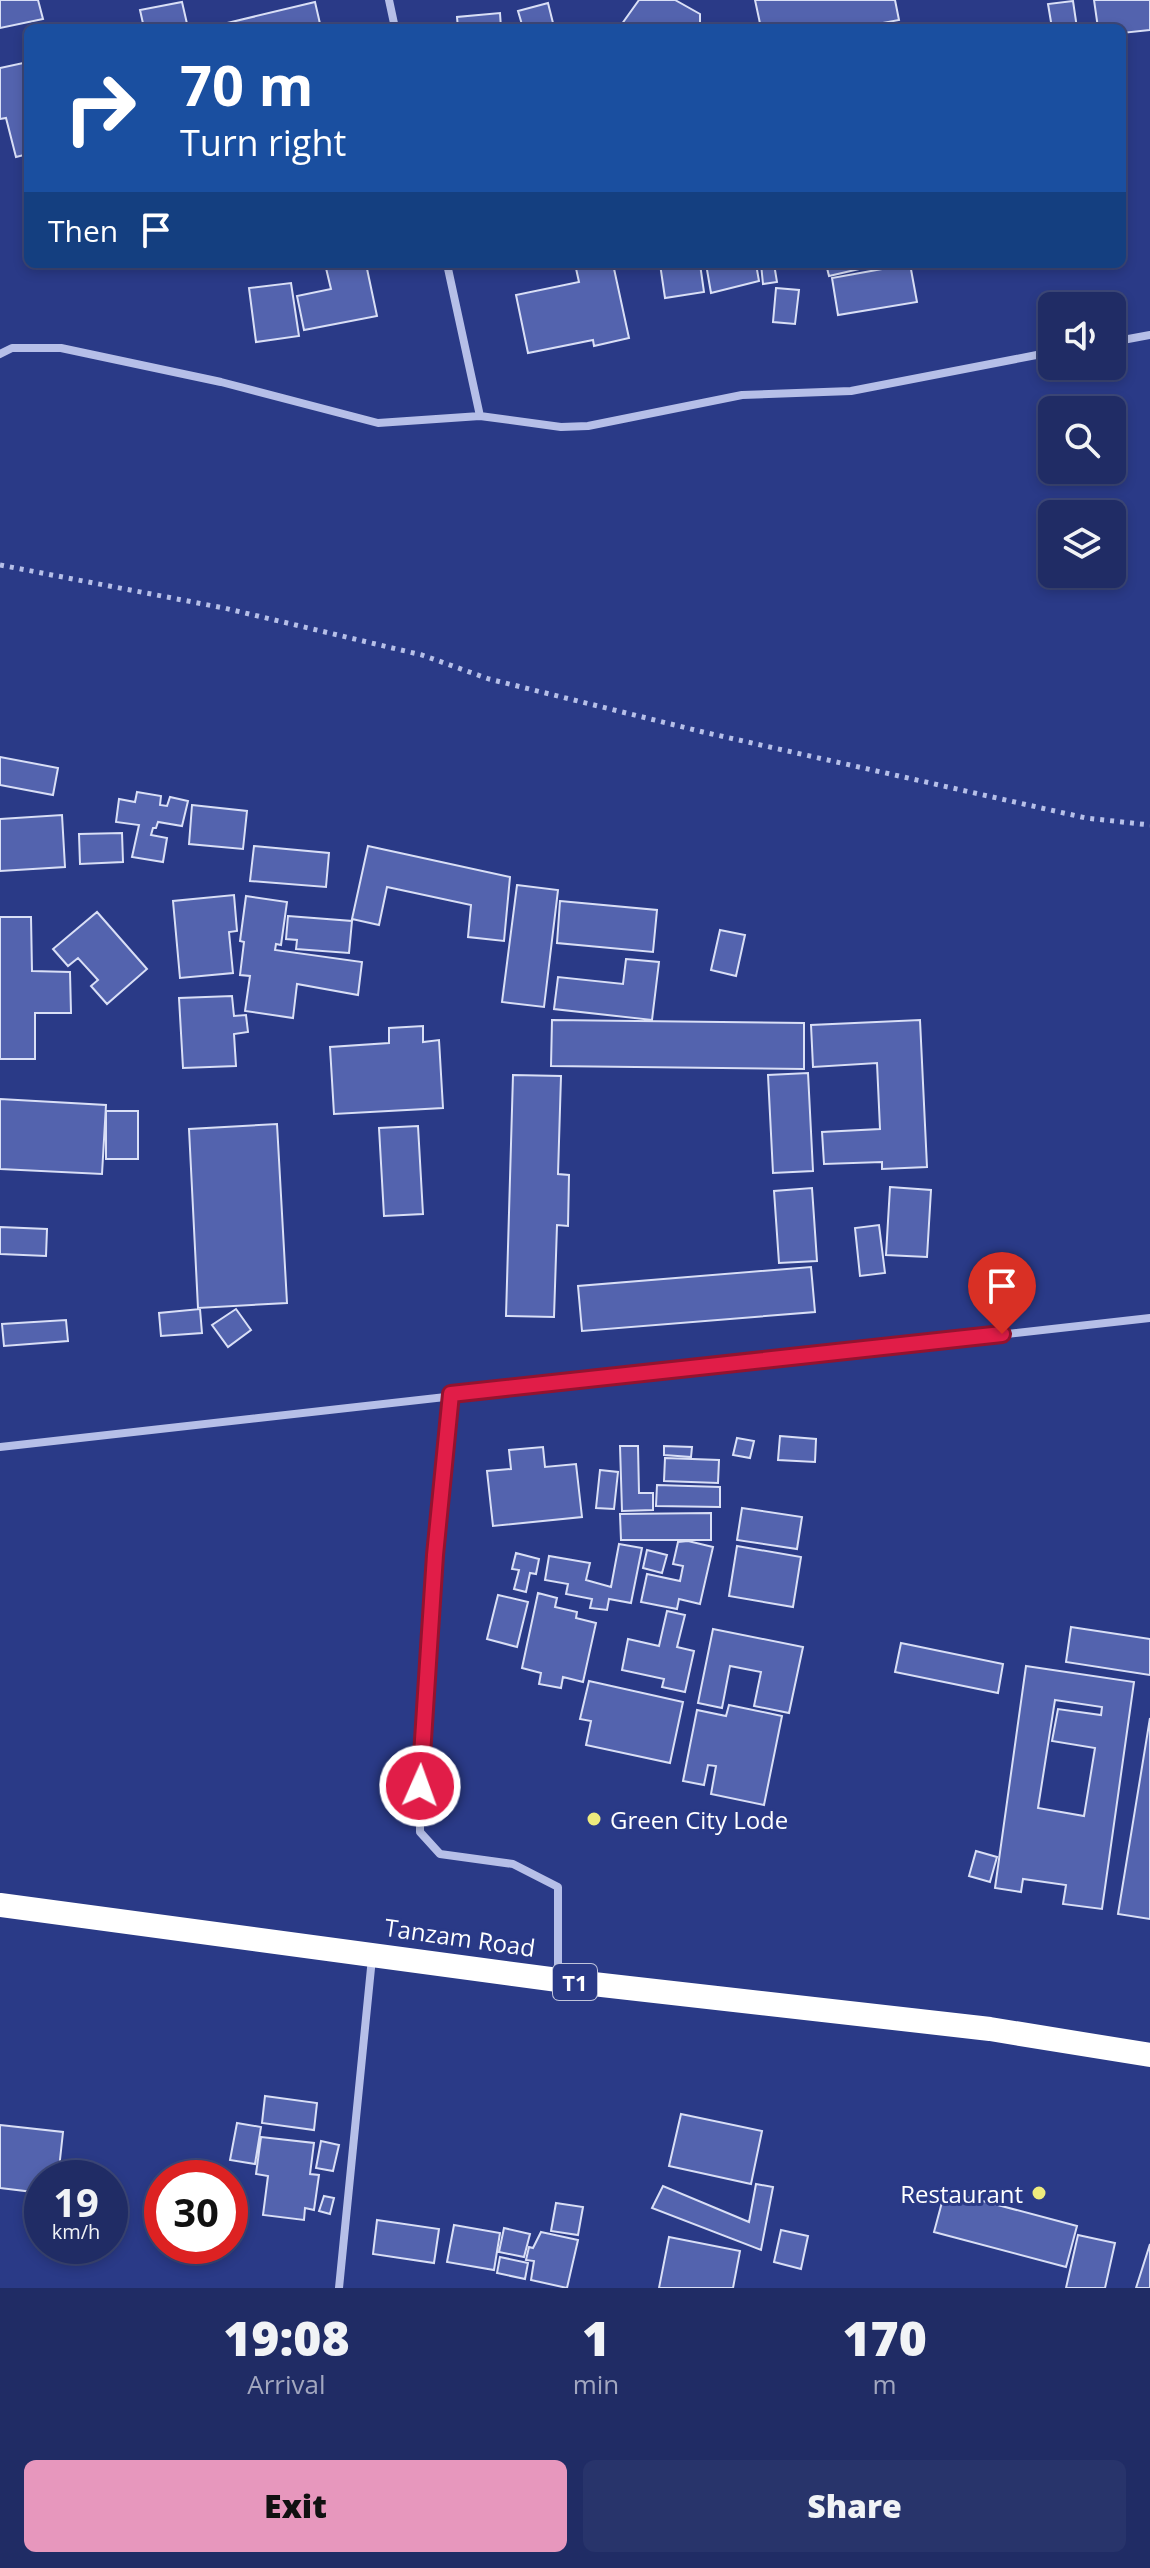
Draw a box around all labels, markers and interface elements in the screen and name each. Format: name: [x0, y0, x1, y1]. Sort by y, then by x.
text: 70 m: [180, 46, 314, 122]
icon: right: [48, 56, 152, 160]
text: Turn right: [180, 118, 346, 167]
icon: arrive: [134, 208, 178, 252]
text: Then: [48, 210, 118, 251]
map controls: [1038, 292, 1126, 588]
button: sound: [1038, 292, 1126, 380]
button: search: [1038, 396, 1126, 484]
button: layers: [1038, 500, 1126, 588]
pin: [968, 1252, 1036, 1334]
icon: arrive: [980, 1264, 1024, 1308]
position arrow: [378, 1744, 462, 1828]
place label: Green City Lode: [610, 1803, 788, 1836]
marker: Green City Lode: [585, 1810, 603, 1828]
street label: Tanzam Road: [383, 1910, 537, 1964]
road number: T1: [553, 1964, 597, 2000]
speed limit sign: 30: [144, 2160, 248, 2264]
text: 19: [53, 2174, 99, 2229]
place label: Restaurant: [900, 2177, 1023, 2210]
marker: Restaurant: [1030, 2184, 1048, 2202]
text: km/h: [52, 2218, 100, 2245]
text: 19:08: [223, 2305, 350, 2370]
text: 1: [582, 2305, 610, 2370]
text: 170: [842, 2305, 927, 2370]
text: Arrival: [247, 2366, 325, 2402]
text: min: [573, 2366, 619, 2402]
text: m: [873, 2366, 897, 2402]
button: Exit: [24, 2460, 567, 2552]
button: Share: [583, 2460, 1126, 2552]

